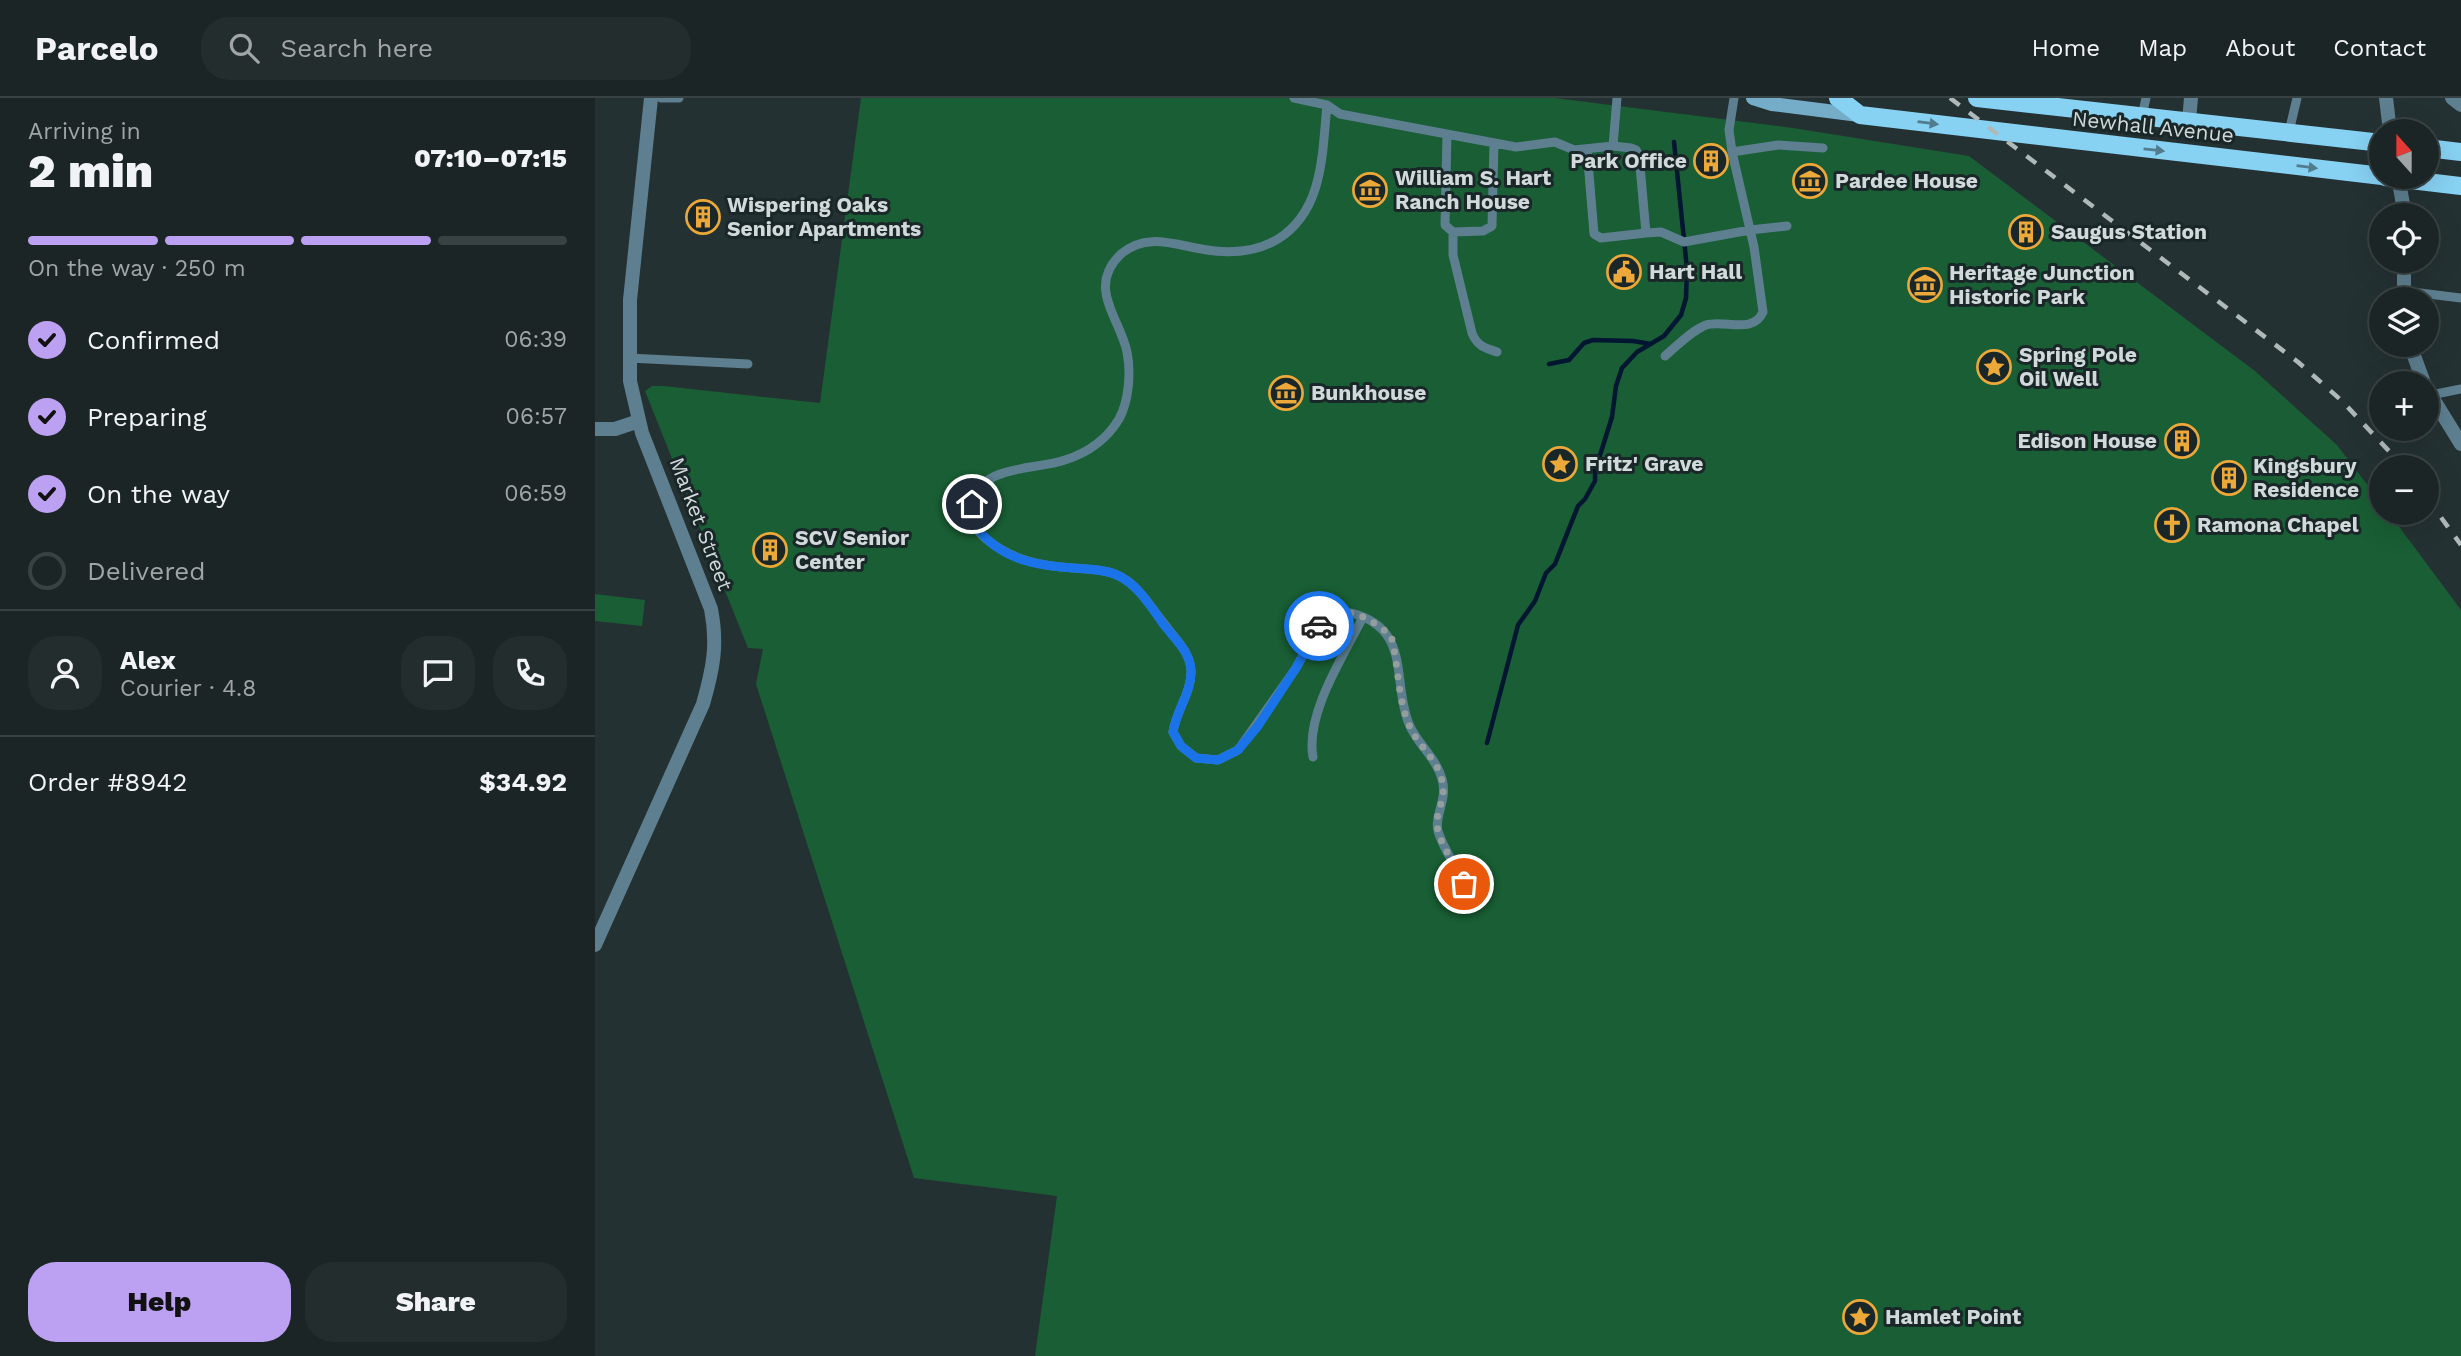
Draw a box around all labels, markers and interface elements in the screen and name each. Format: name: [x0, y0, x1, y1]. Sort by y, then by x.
search box: [201, 17, 691, 80]
text: Parcelo: [35, 29, 159, 68]
icon: search: [225, 29, 263, 67]
text: Search here: [281, 33, 433, 63]
text: Home: [2032, 34, 2100, 62]
text: Map: [2138, 34, 2187, 62]
text: About: [2225, 34, 2295, 62]
text: Contact: [2333, 34, 2426, 62]
street label: Newhall Avenue: [2071, 106, 2235, 147]
text: Arriving in: [28, 118, 141, 145]
one-way arrow: [1917, 118, 1939, 129]
north arrow: [2369, 119, 2439, 189]
map controls: [2369, 119, 2439, 525]
building icon: Park Office: [1692, 142, 1730, 180]
text: 07:10–07:15: [414, 143, 567, 173]
text: 2 min: [28, 144, 153, 198]
one-way arrow: [2143, 144, 2165, 155]
place label: Park Office: [1570, 148, 1687, 173]
museum icon: Pardee House: [1791, 162, 1829, 200]
one-way arrow: [2296, 162, 2318, 173]
place label: William S. Hart Ranch House: [1395, 165, 1551, 214]
place label: Pardee House: [1835, 168, 1978, 193]
museum icon: William S. Hart Ranch House: [1351, 171, 1389, 209]
place label: Wispering Oaks Senior Apartments: [727, 192, 921, 241]
building icon: Wispering Oaks Senior Apartments: [684, 198, 722, 236]
button: locate: [2369, 203, 2439, 273]
building icon: Saugus Station: [2007, 213, 2045, 251]
place label: Saugus Station: [2051, 219, 2207, 244]
public building icon: Hart Hall: [1605, 253, 1643, 291]
text: On the way · 250 m: [28, 255, 246, 282]
place label: Hart Hall: [1649, 259, 1742, 284]
place label: Heritage Junction Historic Park: [1949, 260, 2135, 309]
museum icon: Heritage Junction Historic Park: [1906, 266, 1944, 304]
button: layers: [2369, 287, 2439, 357]
icon: check: [28, 321, 66, 359]
text: Confirmed: [87, 325, 220, 355]
text: 06:39: [504, 326, 567, 353]
place label: Spring Pole Oil Well: [2019, 342, 2137, 391]
place icon: Spring Pole Oil Well: [1975, 348, 2013, 386]
button: +: [2369, 371, 2439, 441]
museum icon: Bunkhouse: [1267, 374, 1305, 412]
place label: Bunkhouse: [1311, 380, 1426, 405]
icon: check: [28, 398, 66, 436]
text: Preparing: [87, 402, 207, 432]
text: 06:57: [506, 403, 567, 430]
building icon: Edison House: [2163, 422, 2201, 460]
place label: Edison House: [2018, 428, 2157, 453]
place icon: Fritz' Grave: [1541, 445, 1579, 483]
place label: Fritz' Grave: [1585, 451, 1703, 476]
place label: Kingsbury Residence: [2253, 453, 2359, 502]
street label: Market Street: [665, 454, 738, 594]
button: −: [2369, 455, 2439, 525]
building icon: Kingsbury Residence: [2210, 459, 2248, 497]
pin: [942, 474, 1002, 534]
icon: check: [28, 475, 66, 513]
text: On the way: [87, 479, 230, 509]
text: 06:59: [504, 480, 567, 507]
icon: home: [953, 485, 991, 523]
church icon: Ramona Chapel: [2153, 506, 2191, 544]
place label: Ramona Chapel: [2197, 512, 2359, 537]
place label: SCV Senior Center: [795, 525, 909, 574]
building icon: SCV Senior Center: [751, 531, 789, 569]
text: Delivered: [87, 556, 206, 586]
courier: [1284, 591, 1354, 661]
icon: car: [1300, 607, 1338, 645]
button: person: [28, 636, 102, 710]
button: chat: [401, 636, 475, 710]
button: phone: [493, 636, 567, 710]
text: Alex: [120, 645, 176, 675]
text: Courier · 4.8: [120, 675, 256, 702]
text: Order #8942: [28, 767, 187, 797]
text: $34.92: [479, 767, 567, 797]
pin: [1434, 854, 1494, 914]
icon: bag: [1445, 865, 1483, 903]
button: Help: [28, 1262, 291, 1342]
button: Share: [305, 1262, 567, 1342]
place icon: Hamlet Point: [1841, 1298, 1879, 1336]
place label: Hamlet Point: [1885, 1304, 2021, 1329]

